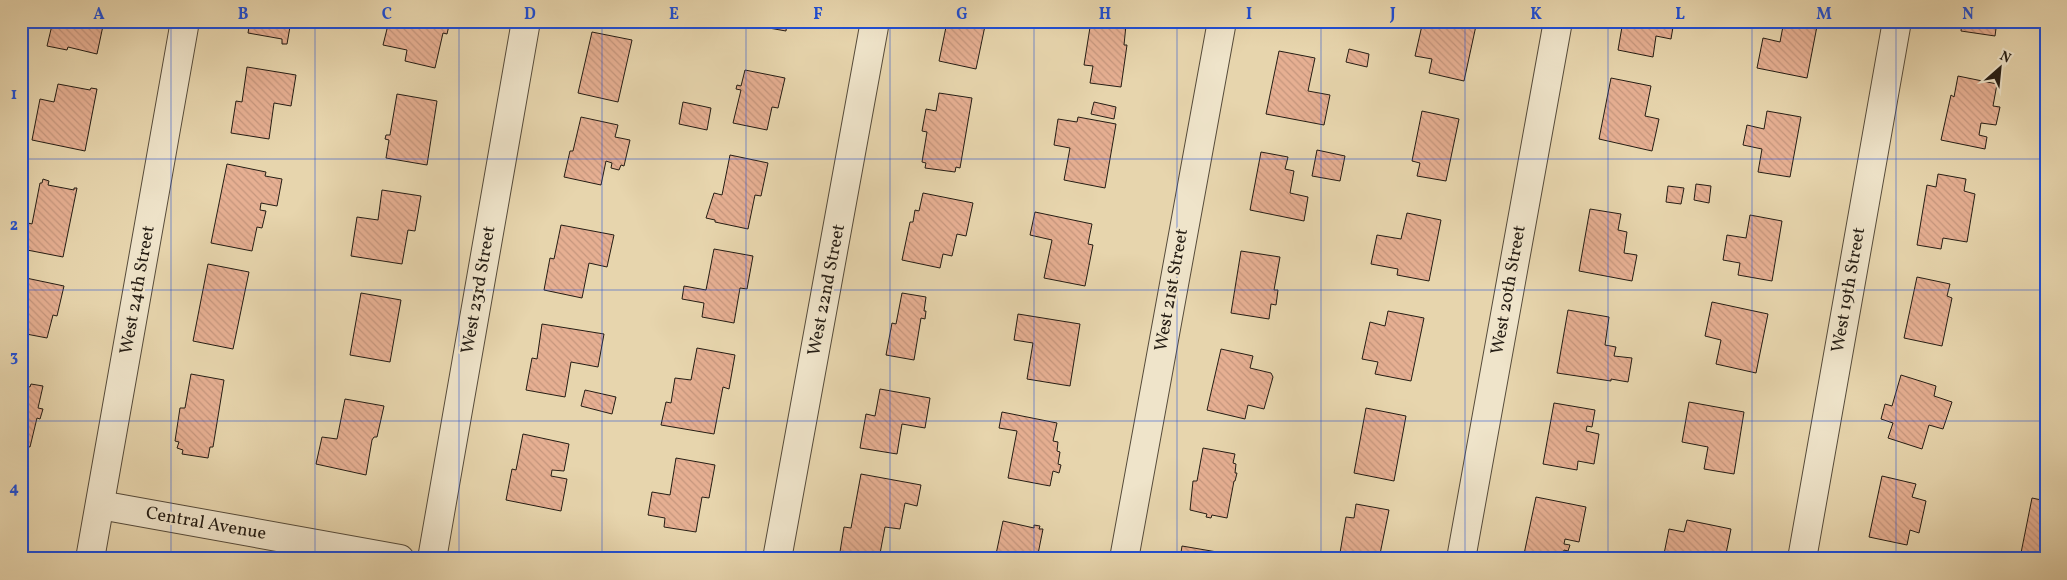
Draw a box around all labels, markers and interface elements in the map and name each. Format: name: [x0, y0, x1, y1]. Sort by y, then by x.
text: A: [93, 4, 105, 26]
text: B: [238, 4, 249, 26]
text: C: [382, 4, 392, 26]
text: D: [524, 4, 536, 26]
text: E: [669, 4, 679, 26]
text: F: [813, 4, 823, 26]
text: G: [956, 4, 968, 26]
text: H: [1099, 4, 1111, 26]
text: I: [1246, 4, 1252, 26]
text: J: [1389, 4, 1396, 26]
text: K: [1530, 4, 1542, 26]
text: L: [1675, 4, 1685, 26]
text: M: [1816, 4, 1832, 26]
text: N: [1962, 4, 1974, 26]
north arrow: [1974, 42, 2024, 92]
text: N: [1996, 47, 2014, 69]
text: 1: [11, 84, 17, 106]
text: 2: [10, 215, 18, 237]
street label: West 22nd Street: [802, 222, 852, 358]
street label: West 20th Street: [1485, 223, 1533, 357]
street label: West 24th Street: [114, 224, 162, 356]
street label: West 23rd Street: [455, 224, 503, 356]
street label: West 19th Street: [1826, 225, 1872, 355]
street label: West 21st Street: [1149, 227, 1195, 353]
text: 3: [10, 346, 18, 368]
text: 4: [9, 478, 19, 500]
street label: Central Avenue: [144, 501, 268, 547]

